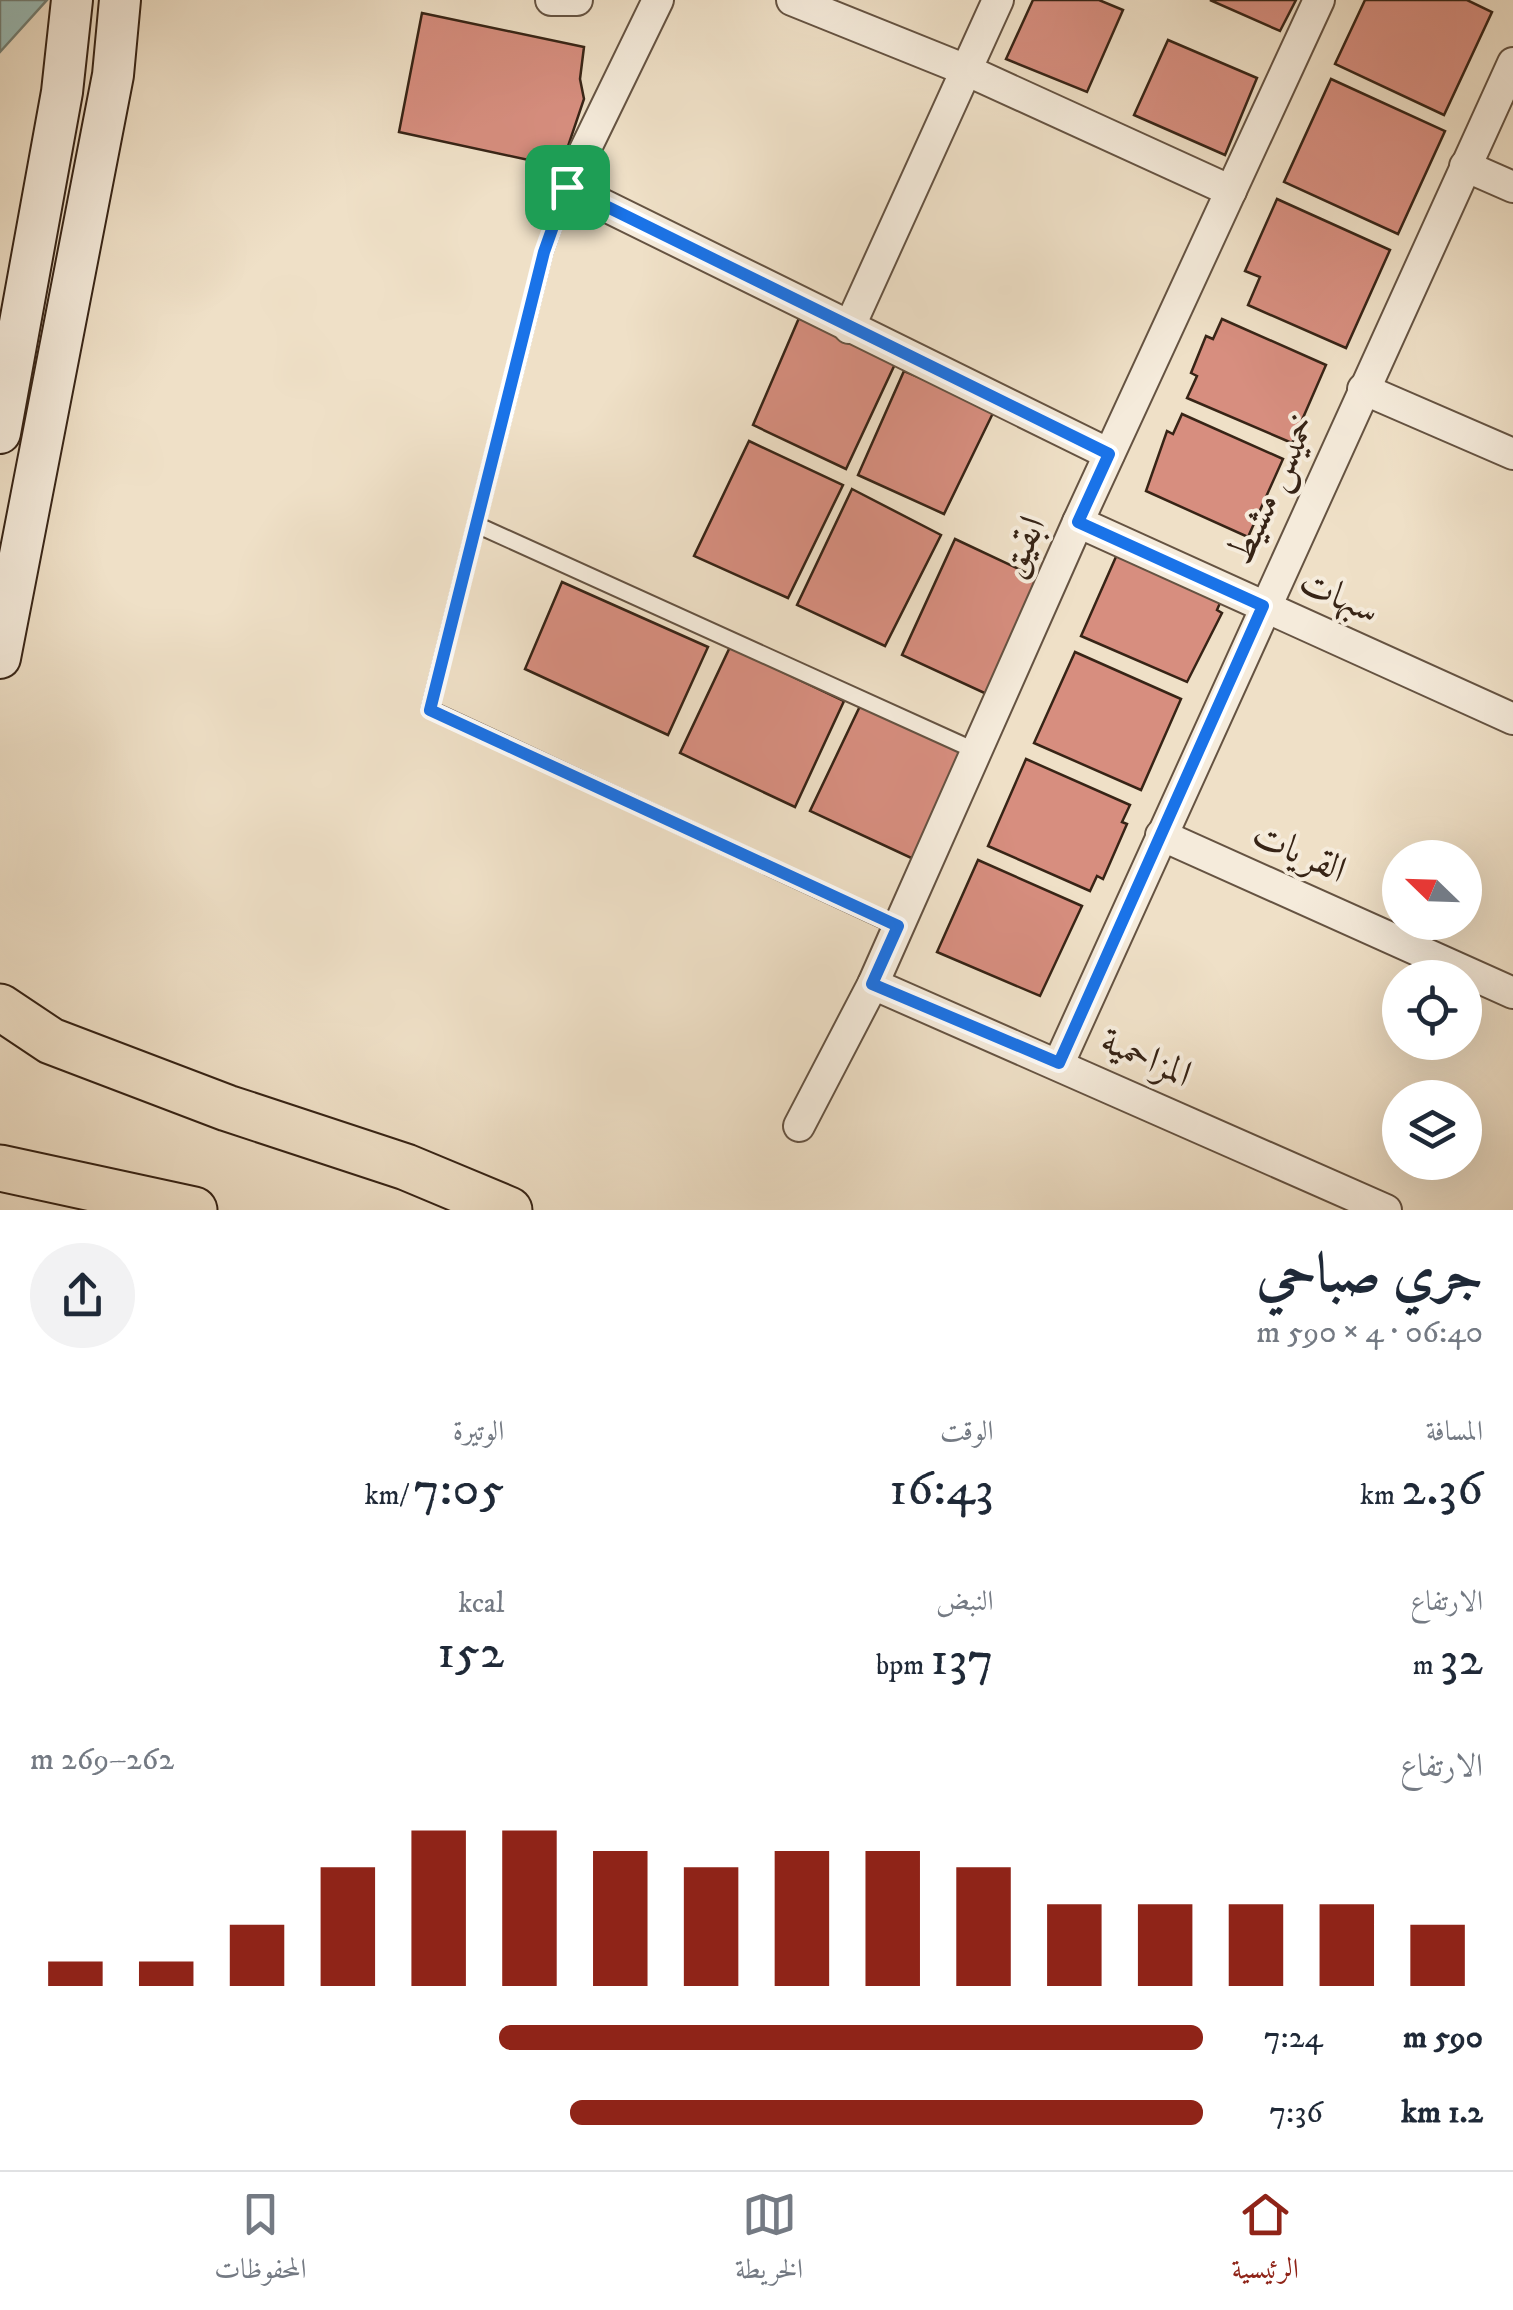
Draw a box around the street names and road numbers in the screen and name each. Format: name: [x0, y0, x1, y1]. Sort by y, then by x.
street label: خميس مشيط: [1216, 407, 1328, 573]
street label: ابقيق: [988, 509, 1058, 585]
street label: سبهات: [1291, 558, 1387, 636]
street label: القريات: [1244, 811, 1354, 895]
street label: المزاحمية: [1093, 1017, 1199, 1099]

